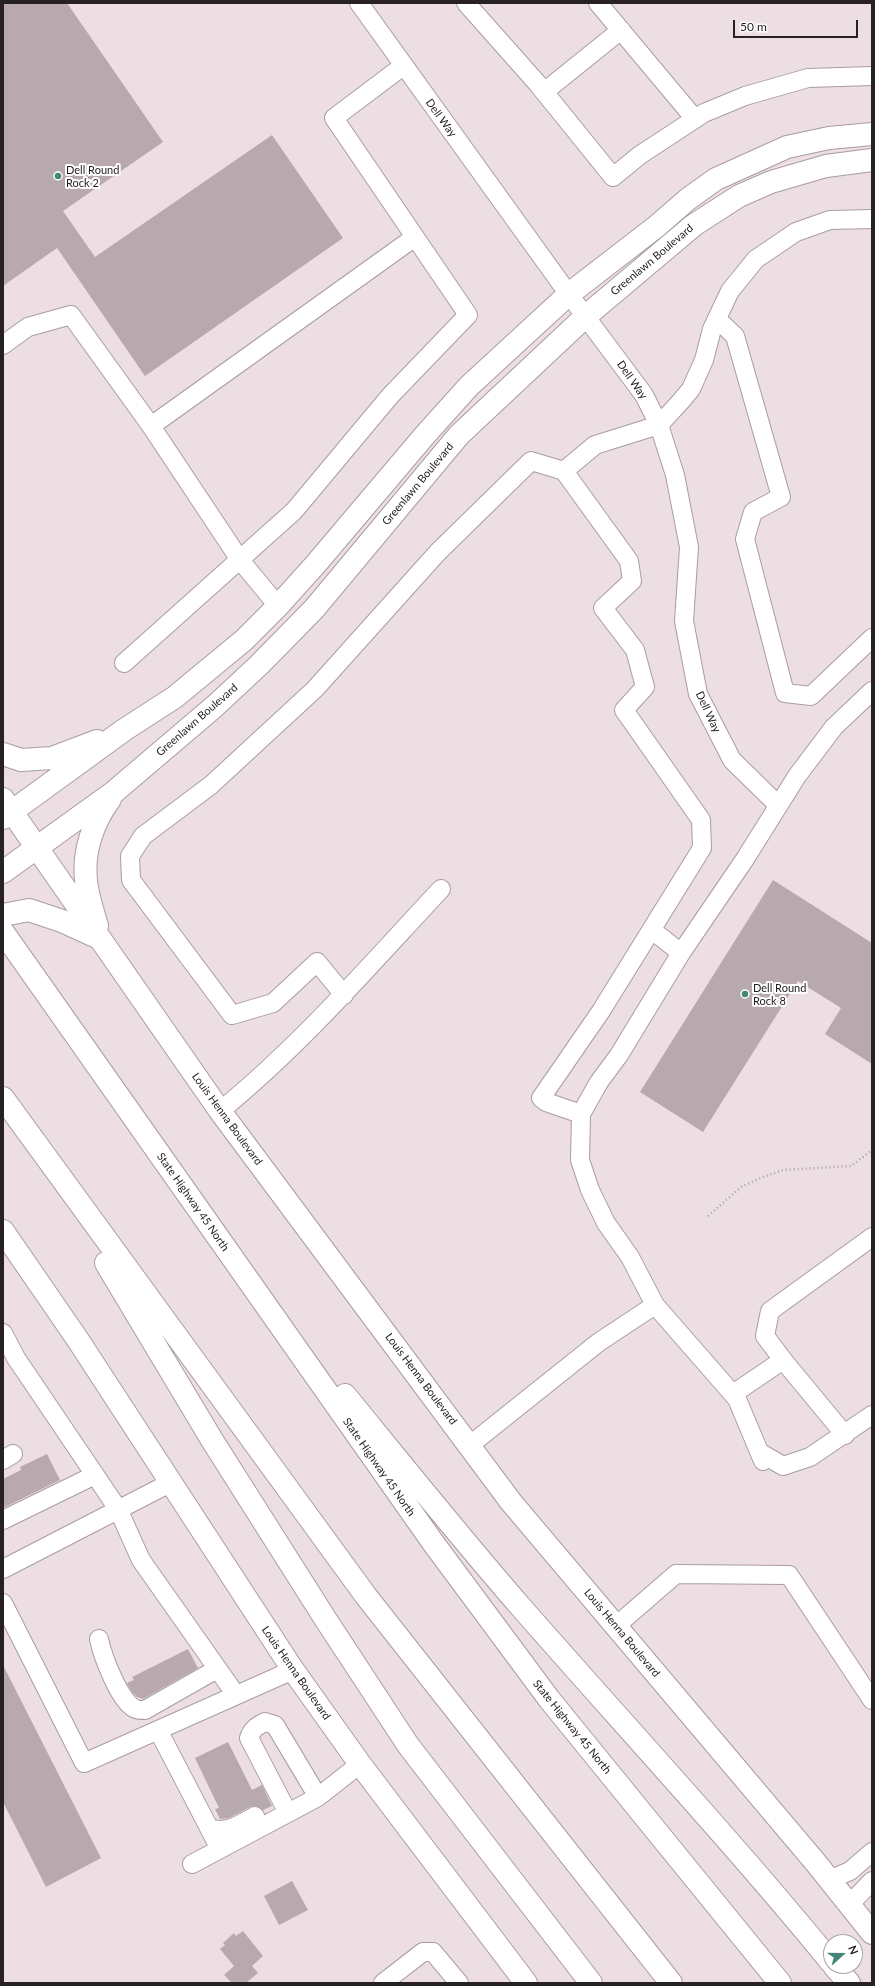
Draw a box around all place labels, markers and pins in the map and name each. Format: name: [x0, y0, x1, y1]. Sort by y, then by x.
place label: Dell Round Rock 2: [66, 163, 119, 189]
marker: Dell Round Rock 2: [53, 171, 63, 181]
place label: Dell Round Rock 8: [753, 981, 806, 1007]
marker: Dell Round Rock 8: [740, 989, 750, 999]

